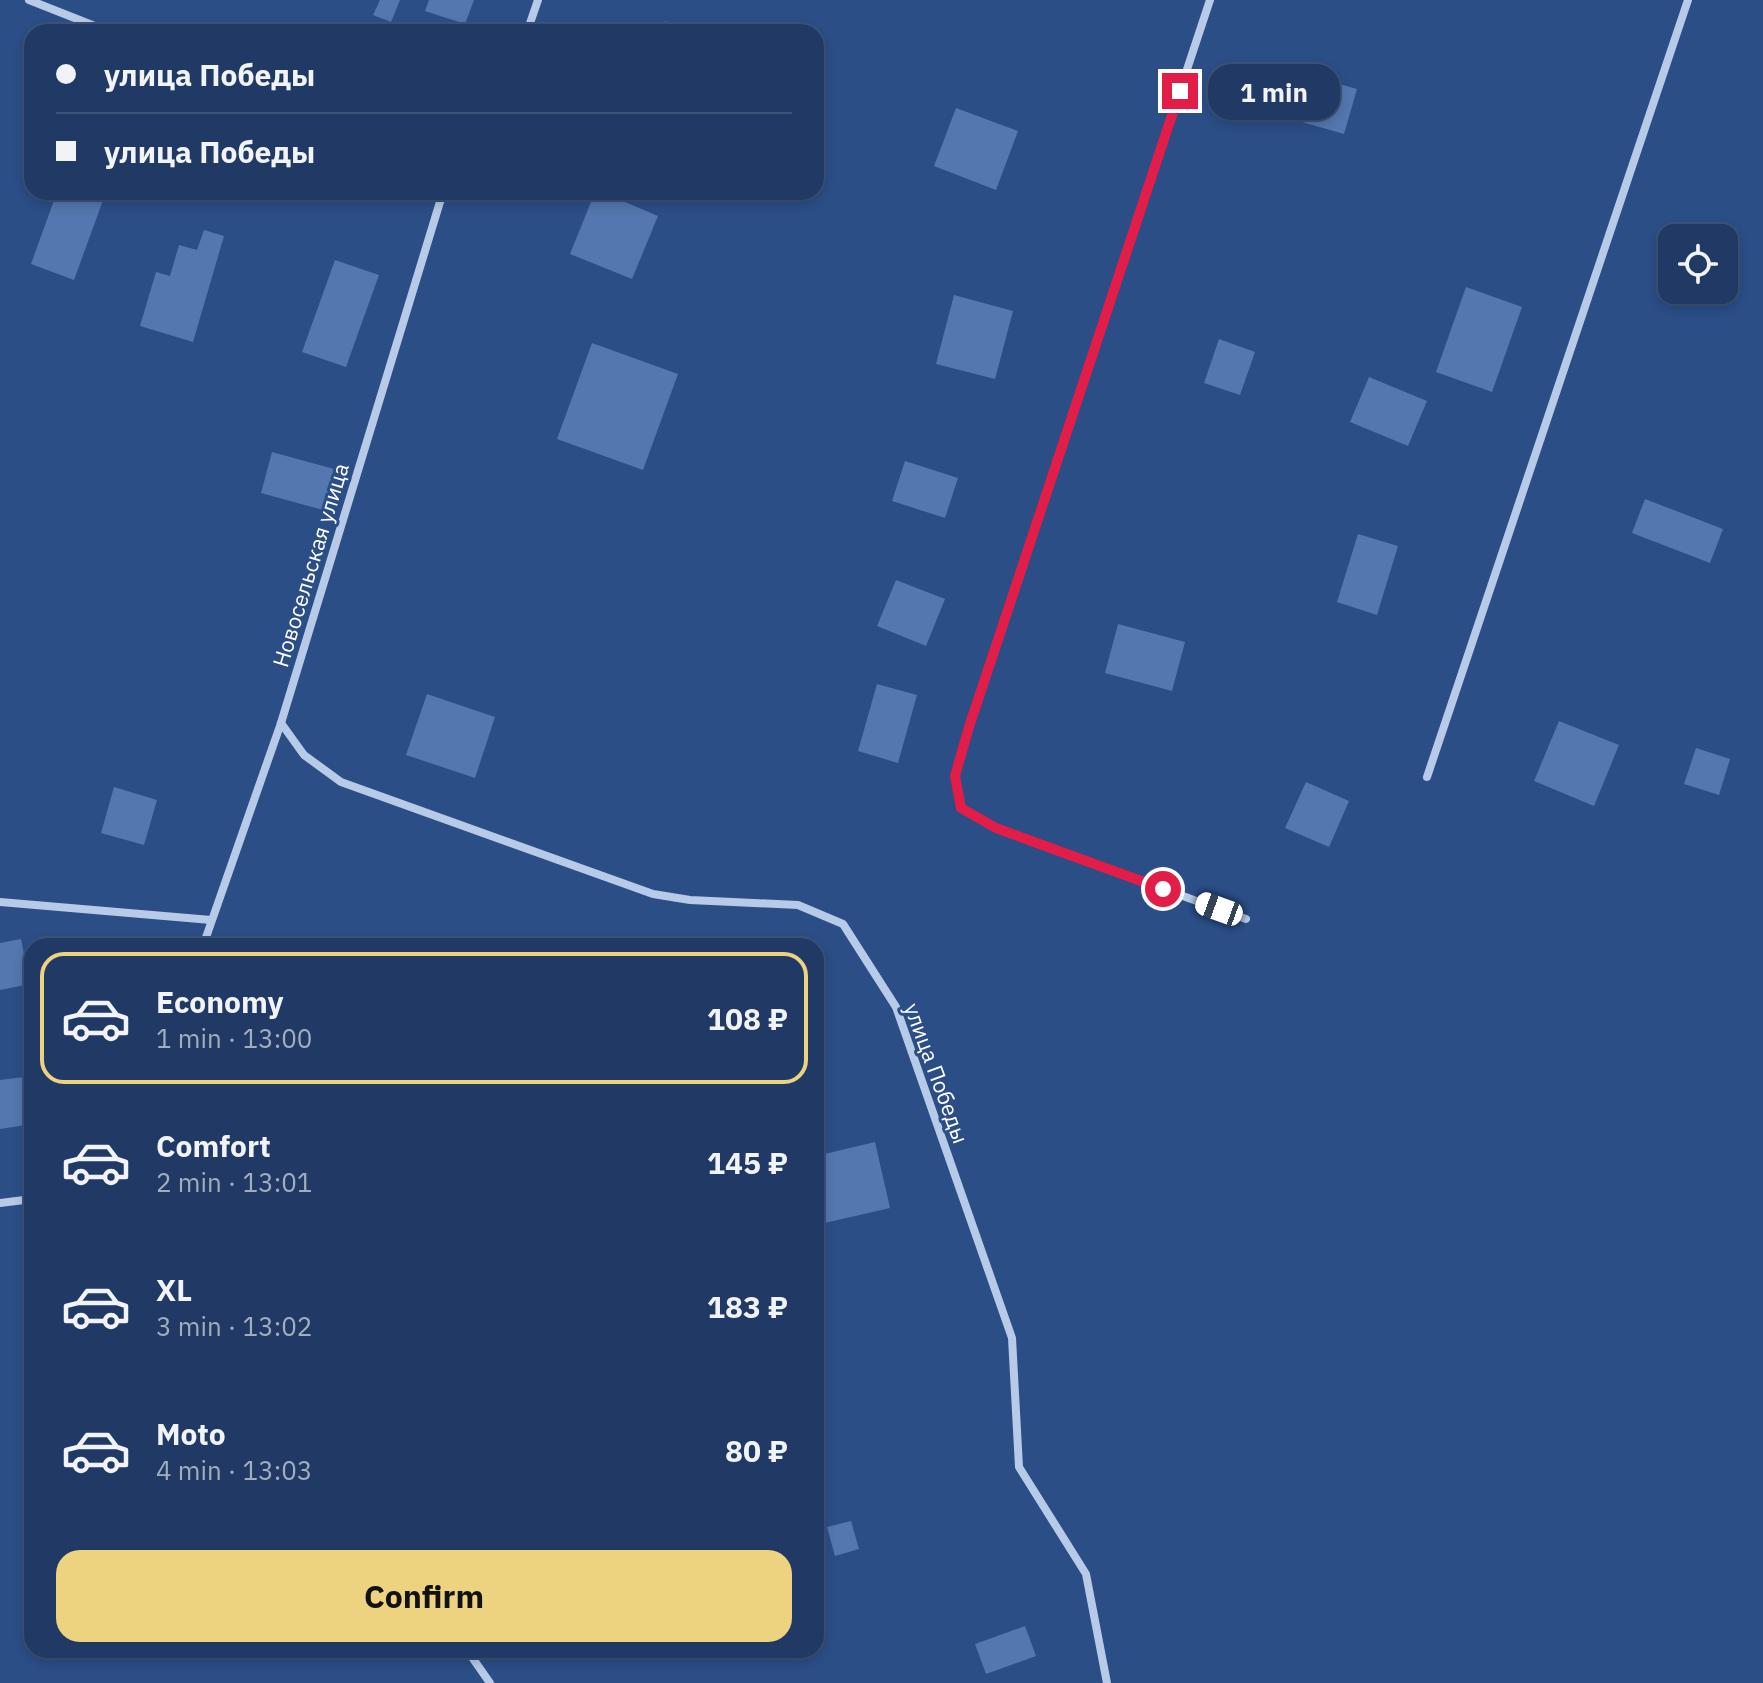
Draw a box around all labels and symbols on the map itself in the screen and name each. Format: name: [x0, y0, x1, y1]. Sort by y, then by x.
callout: 1 min: [1208, 63, 1340, 119]
route end: [1162, 73, 1198, 109]
street label: Новосельская улица: [265, 459, 355, 671]
route start: [1145, 871, 1181, 907]
car: [1192, 890, 1246, 928]
street label: улица Победы: [898, 999, 976, 1147]

